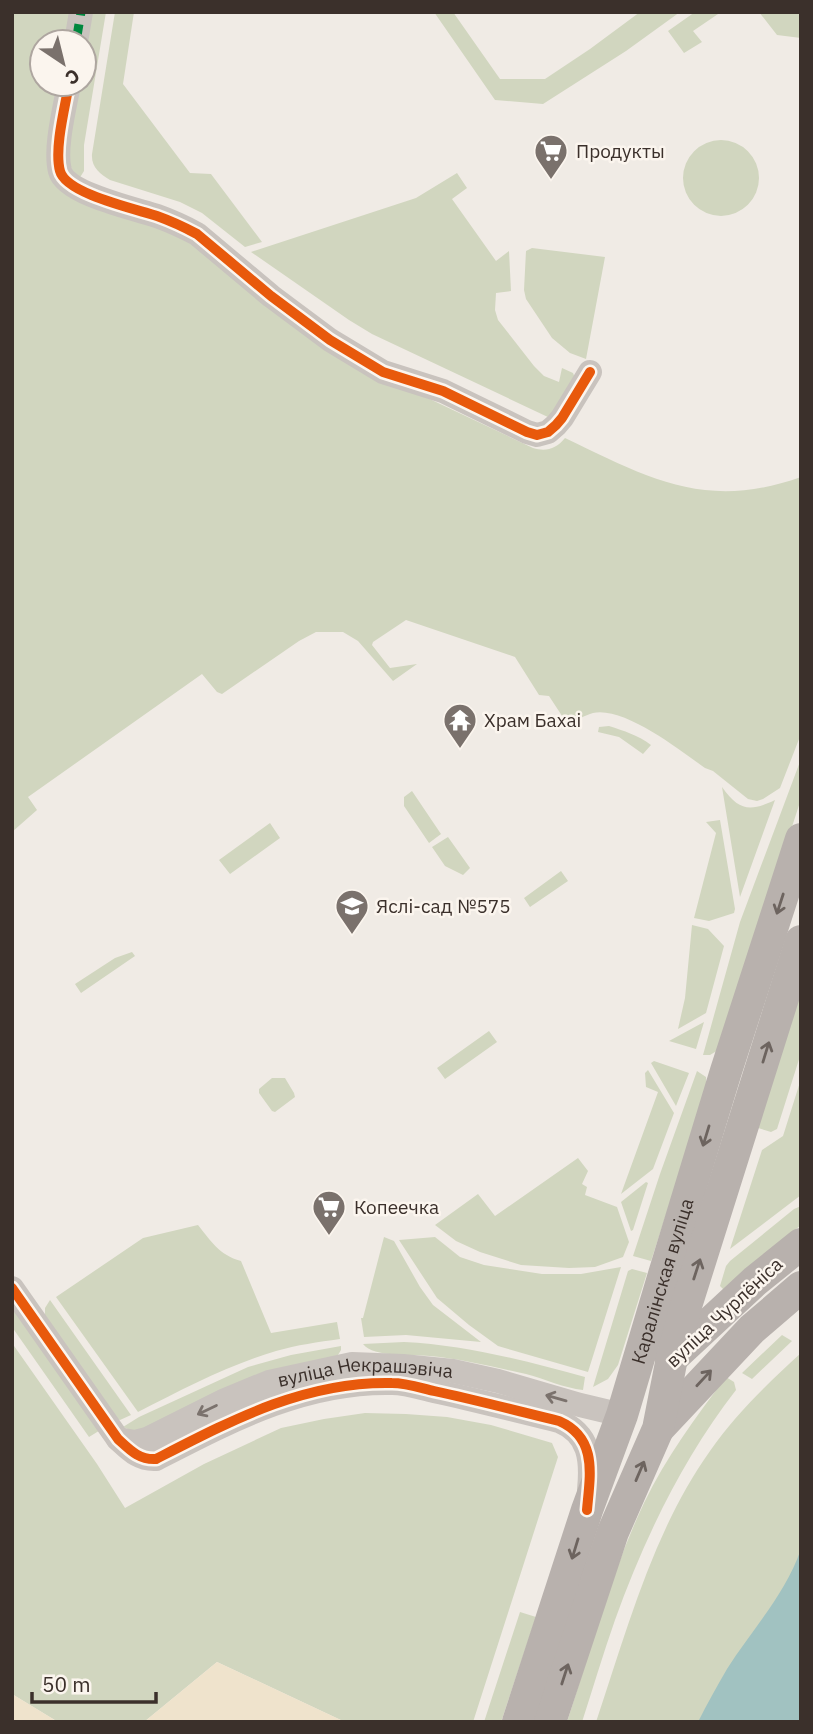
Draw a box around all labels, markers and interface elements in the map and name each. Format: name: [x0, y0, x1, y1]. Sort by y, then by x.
north arrow: [28, 28, 98, 98]
text: С: [61, 64, 85, 90]
supermarket icon: Продукты: [532, 132, 570, 181]
place label: Продукты: [576, 139, 665, 163]
temple icon: Храм Бахаі: [441, 701, 479, 750]
place label: Храм Бахаі: [484, 708, 581, 732]
school or university icon: Яслі-сад №575: [333, 887, 371, 936]
one-way arrow: [773, 893, 785, 915]
place label: Яслі-сад №575: [376, 894, 511, 918]
one-way arrow: [761, 1041, 774, 1063]
one-way arrow: [699, 1125, 711, 1147]
supermarket icon: Копеечка: [310, 1188, 348, 1237]
place label: Копеечка: [354, 1195, 439, 1219]
street label: Каралінская вуліца: [626, 1195, 699, 1367]
street label: вуліца Чурлёніса: [661, 1252, 787, 1372]
one-way arrow: [692, 1258, 705, 1280]
street label: вуліца Некрашэвіча: [275, 1352, 454, 1392]
one-way arrow: [696, 1369, 712, 1387]
one-way arrow: [545, 1390, 567, 1403]
one-way arrow: [197, 1403, 218, 1417]
one-way arrow: [634, 1461, 647, 1482]
one-way arrow: [568, 1537, 580, 1559]
scale bar: [32, 1660, 156, 1704]
one-way arrow: [559, 1663, 572, 1685]
text: 50 m: [42, 1670, 91, 1698]

